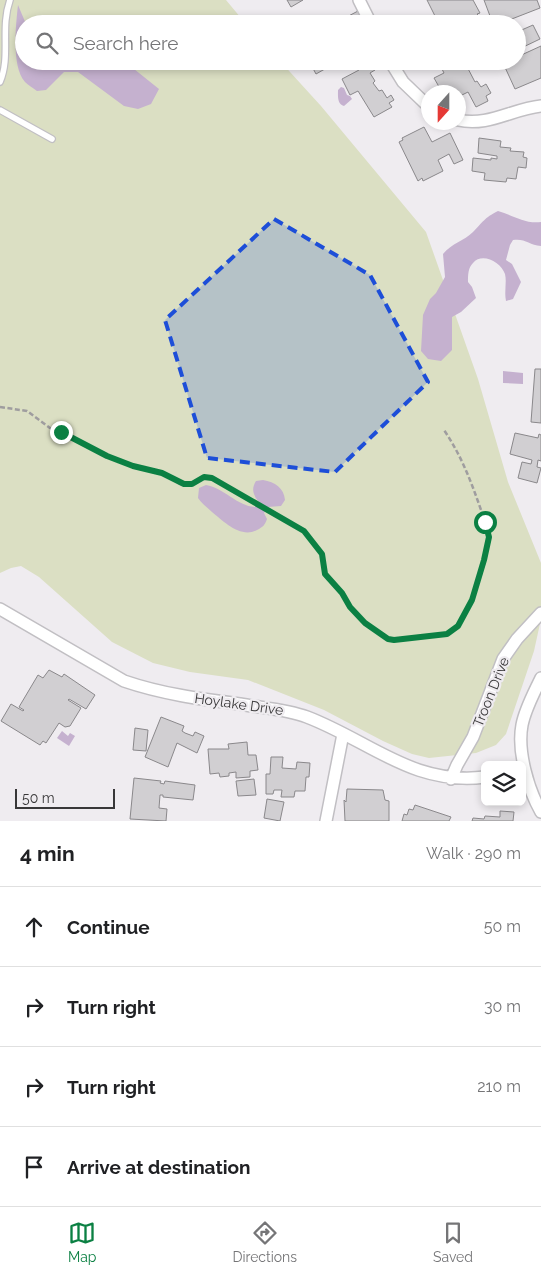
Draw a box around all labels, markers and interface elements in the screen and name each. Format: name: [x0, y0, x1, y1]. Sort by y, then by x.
search box: [15, 15, 526, 70]
icon: search: [33, 29, 61, 57]
text: Search here: [73, 32, 179, 54]
north arrow: [421, 85, 466, 130]
route end: [50, 421, 73, 444]
route start: [474, 511, 497, 534]
street label: Troon Drive: [470, 655, 512, 729]
street label: Hoylake Drive: [194, 690, 284, 718]
map controls: [481, 761, 526, 806]
button: layers: [481, 761, 526, 806]
scale bar: [15, 786, 115, 809]
text: 50 m: [22, 790, 55, 806]
text: 4 min: [20, 841, 75, 866]
text: Walk · 290 m: [426, 844, 521, 863]
icon: ahead: [20, 913, 48, 941]
text: Continue: [67, 916, 150, 938]
text: 50 m: [484, 917, 521, 936]
icon: right: [20, 993, 48, 1021]
text: Turn right: [67, 996, 156, 1018]
text: 30 m: [484, 997, 521, 1016]
icon: right: [20, 1073, 48, 1101]
text: Turn right: [67, 1076, 156, 1098]
text: 210 m: [477, 1077, 521, 1096]
icon: arrive: [20, 1153, 48, 1181]
text: Arrive at destination: [67, 1156, 251, 1178]
tab: Map: [68, 1219, 96, 1265]
tab: Directions: [232, 1219, 297, 1265]
tab: Saved: [433, 1219, 473, 1265]

